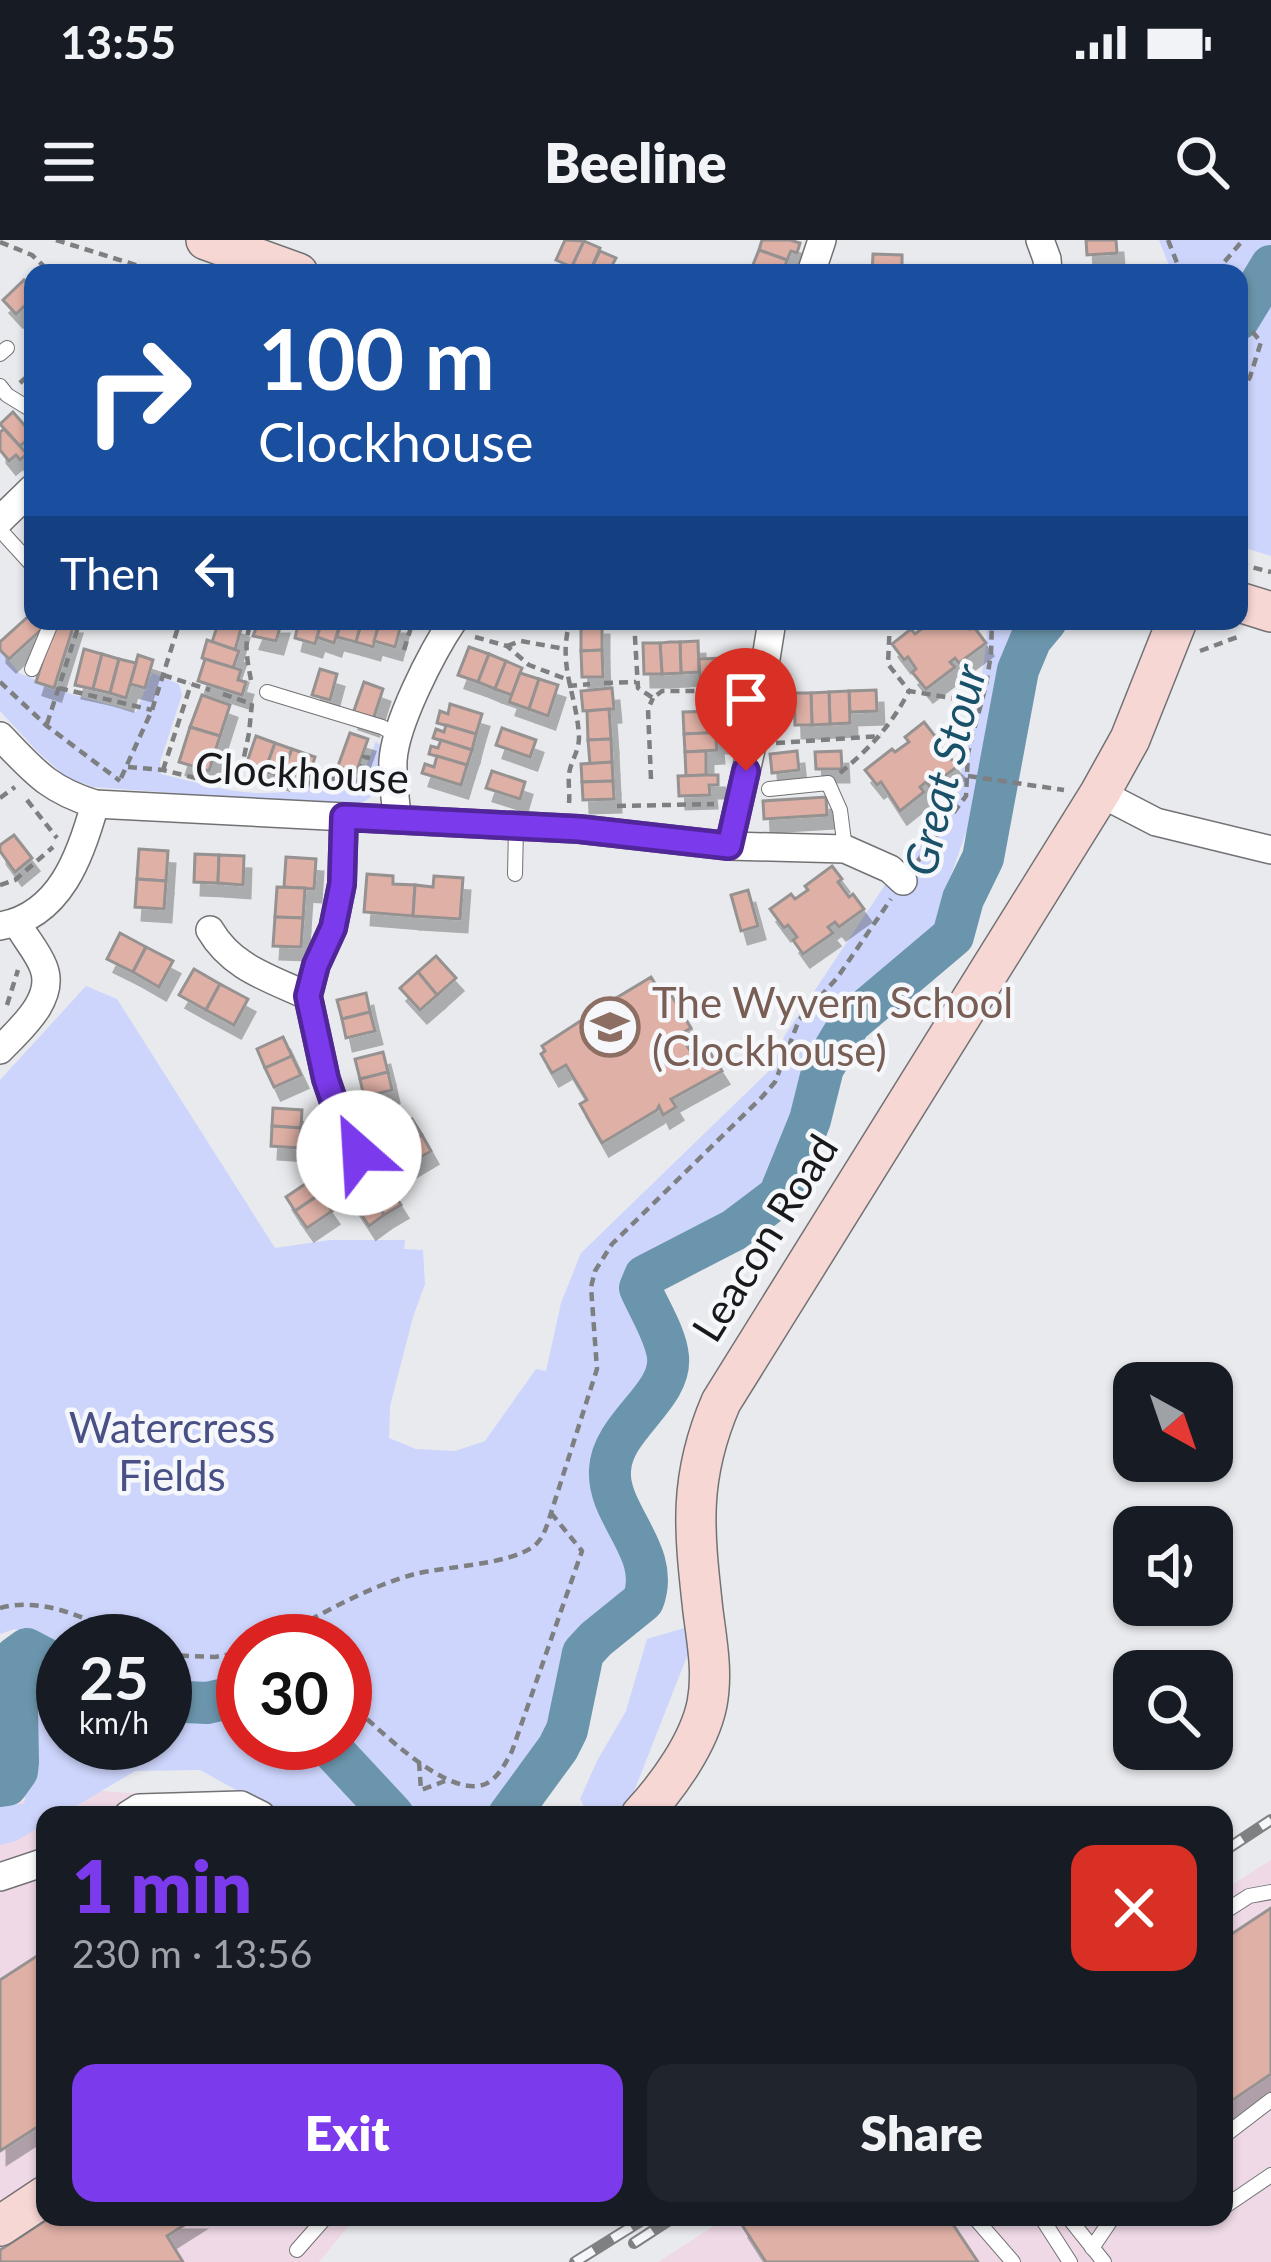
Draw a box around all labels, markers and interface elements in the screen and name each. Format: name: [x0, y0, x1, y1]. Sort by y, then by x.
text: 13:55: [60, 15, 176, 69]
icon: menu: [36, 129, 102, 195]
icon: search: [1169, 129, 1235, 195]
text: Beeline: [544, 130, 727, 195]
text: 100 m: [258, 307, 495, 408]
icon: right: [60, 312, 216, 468]
text: Clockhouse: [258, 409, 533, 474]
icon: left: [184, 540, 250, 606]
text: Then: [60, 546, 160, 600]
pin: [695, 648, 797, 771]
water label: Great Stour: [892, 657, 997, 881]
icon: arrive: [713, 666, 779, 732]
street label: Clockhouse: [194, 741, 410, 803]
place label: The Wyvern School (Clockhouse): [652, 977, 1013, 1075]
school or university icon: The Wyvern School (Clockhouse): [579, 996, 641, 1058]
position arrow: [296, 1090, 422, 1216]
street label: Leacon Road: [681, 1125, 847, 1350]
north arrow: [1113, 1362, 1233, 1482]
map controls: [1113, 1362, 1233, 1770]
park label: Watercress Fields: [69, 1402, 275, 1500]
button: sound: [1113, 1506, 1233, 1626]
speed limit sign: 30: [216, 1614, 372, 1770]
text: 25: [79, 1641, 149, 1713]
button: search: [1113, 1650, 1233, 1770]
text: km/h: [79, 1704, 149, 1740]
text: 1 min: [72, 1842, 252, 1928]
button: close: [1071, 1845, 1197, 1971]
text: 230 m · 13:56: [72, 1930, 312, 1976]
button: Exit: [72, 2064, 623, 2202]
button: Share: [647, 2064, 1197, 2202]

